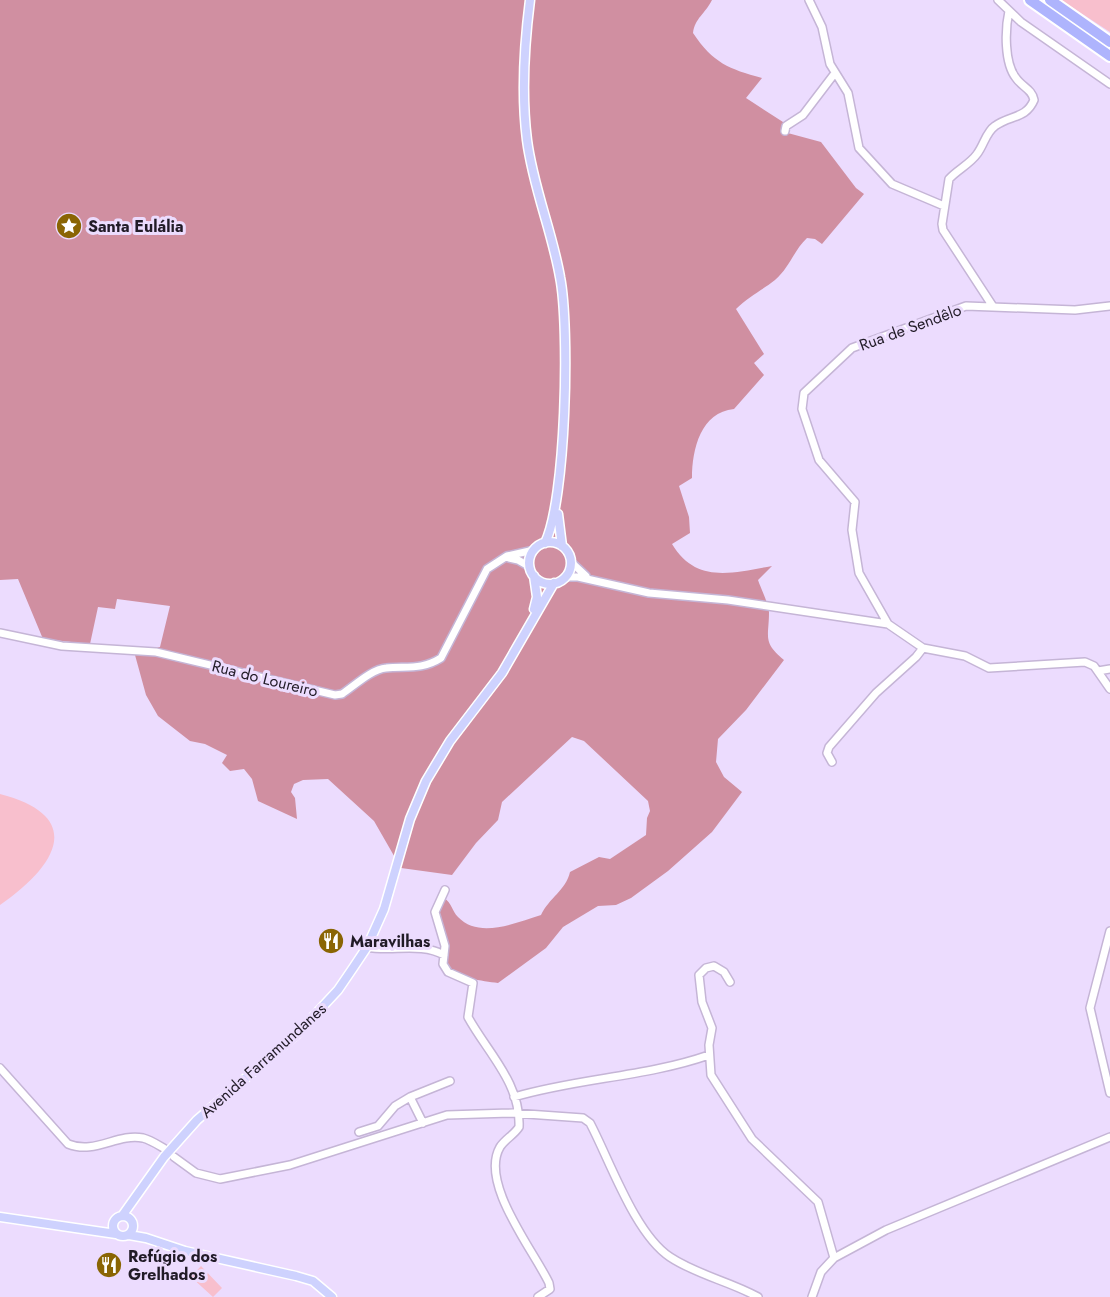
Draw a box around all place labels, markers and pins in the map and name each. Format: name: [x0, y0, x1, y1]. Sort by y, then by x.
place icon: Santa Eulália: [54, 211, 84, 241]
place label: Santa Eulália: [88, 215, 184, 238]
restaurant icon: Maravilhas: [316, 926, 346, 956]
place label: Maravilhas: [350, 930, 430, 953]
place label: Refúgio dos Grelhados: [128, 1245, 217, 1286]
restaurant icon: Refúgio dos Grelhados: [94, 1250, 124, 1280]

